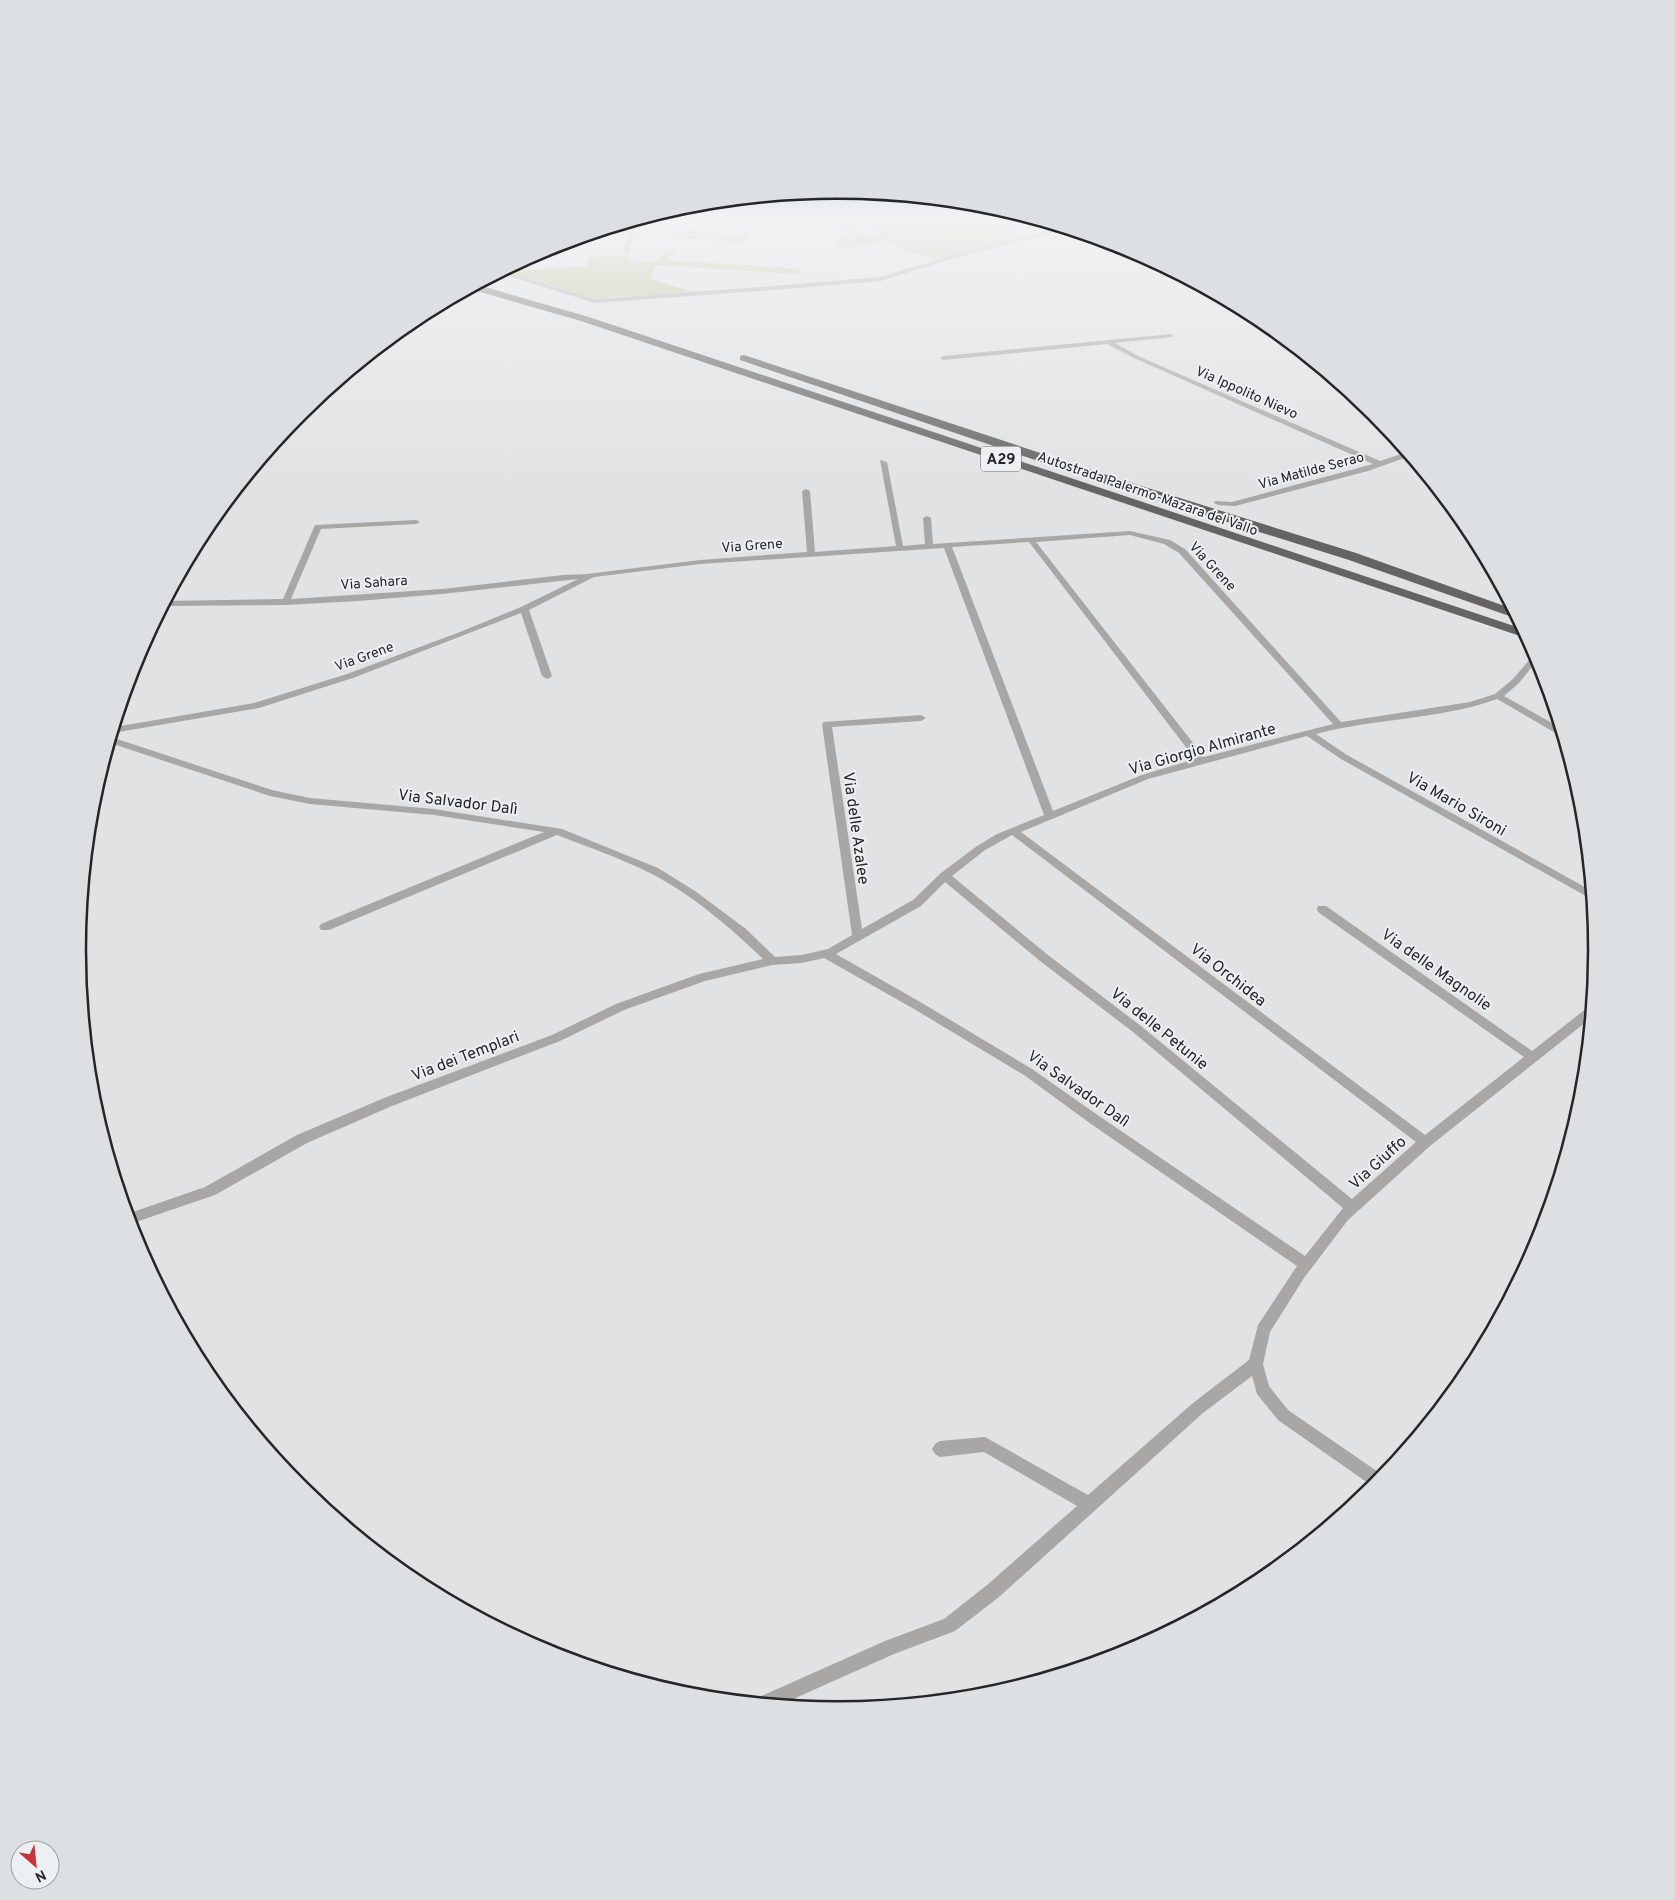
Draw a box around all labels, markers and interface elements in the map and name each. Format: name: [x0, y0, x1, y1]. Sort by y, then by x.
street label: Via Ippolito Nievo: [1193, 363, 1300, 424]
road number: A29: [981, 446, 1021, 472]
street label: Autostrada Palermo-Mazara del Vallo: [1035, 449, 1260, 540]
street label: Via Matilde Serao: [1257, 449, 1366, 494]
street label: Via Grene: [721, 536, 783, 557]
street label: Via Grene: [1185, 539, 1239, 595]
street label: Via Sahara: [340, 573, 408, 594]
street label: Via Grene: [333, 639, 396, 676]
street label: Via Giorgio Almirante: [1127, 719, 1278, 780]
street label: Via Mario Sironi: [1403, 768, 1509, 841]
street label: Via delle Azalee: [837, 771, 873, 886]
street label: Via Salvador Dalì: [397, 786, 519, 820]
street label: Via delle Magnolie: [1377, 925, 1495, 1016]
street label: Via Orchidea: [1186, 940, 1270, 1012]
street label: Via delle Petunie: [1106, 984, 1212, 1075]
street label: Via dei Templari: [409, 1027, 522, 1087]
street label: Via Salvador Dalì: [1023, 1047, 1133, 1132]
street label: Via Giuffo: [1345, 1132, 1411, 1194]
north arrow: [10, 1840, 60, 1890]
text: N: [32, 1865, 49, 1885]

